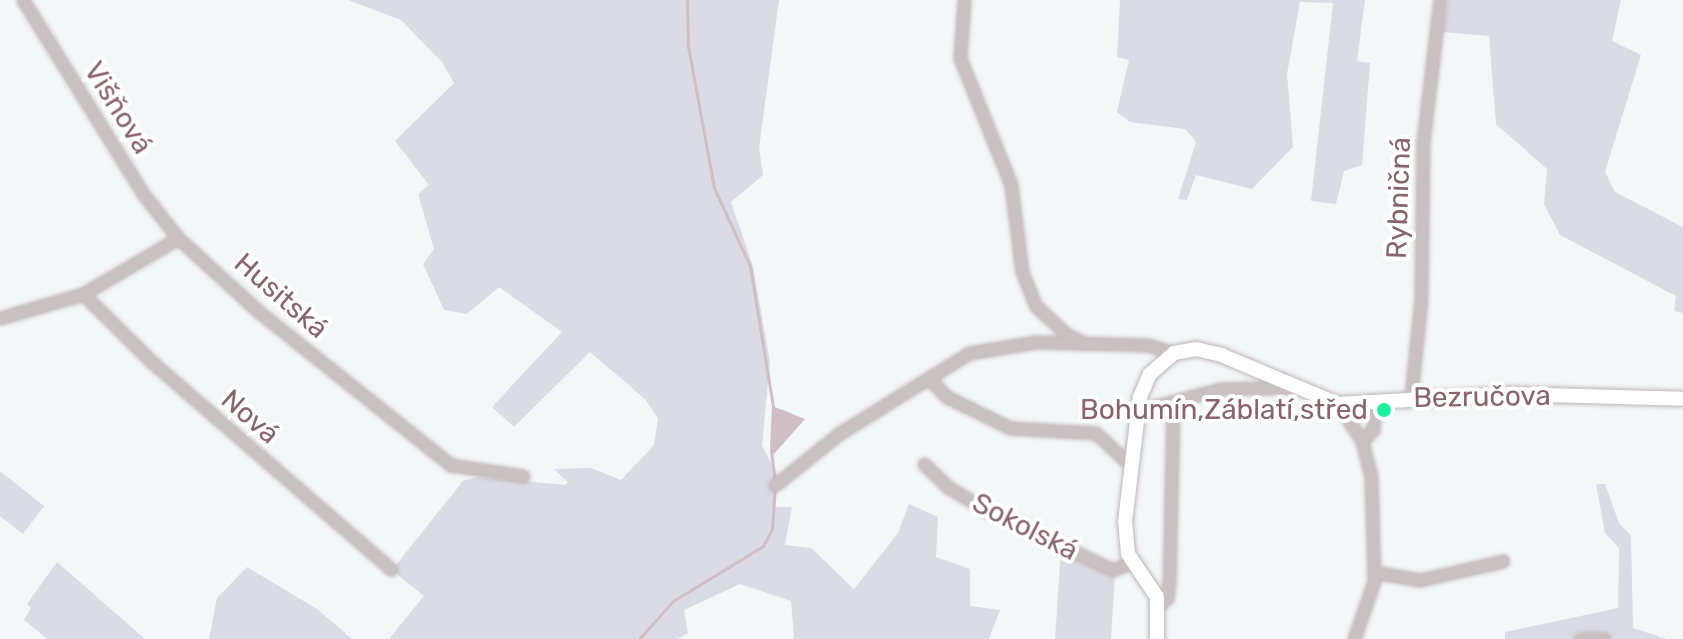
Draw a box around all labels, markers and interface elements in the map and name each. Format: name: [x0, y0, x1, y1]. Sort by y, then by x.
street label: Višňová: [77, 56, 159, 160]
street label: Rybničná: [1380, 136, 1418, 260]
street label: Husitská: [227, 246, 335, 346]
street label: Bezručova: [1413, 379, 1551, 415]
street label: Nová: [214, 383, 286, 451]
place label: Bohumín,Záblatí,střed: [1080, 393, 1368, 427]
marker: Bohumín,Záblatí,střed: [1375, 401, 1393, 419]
street label: Sokolská: [967, 486, 1083, 568]

